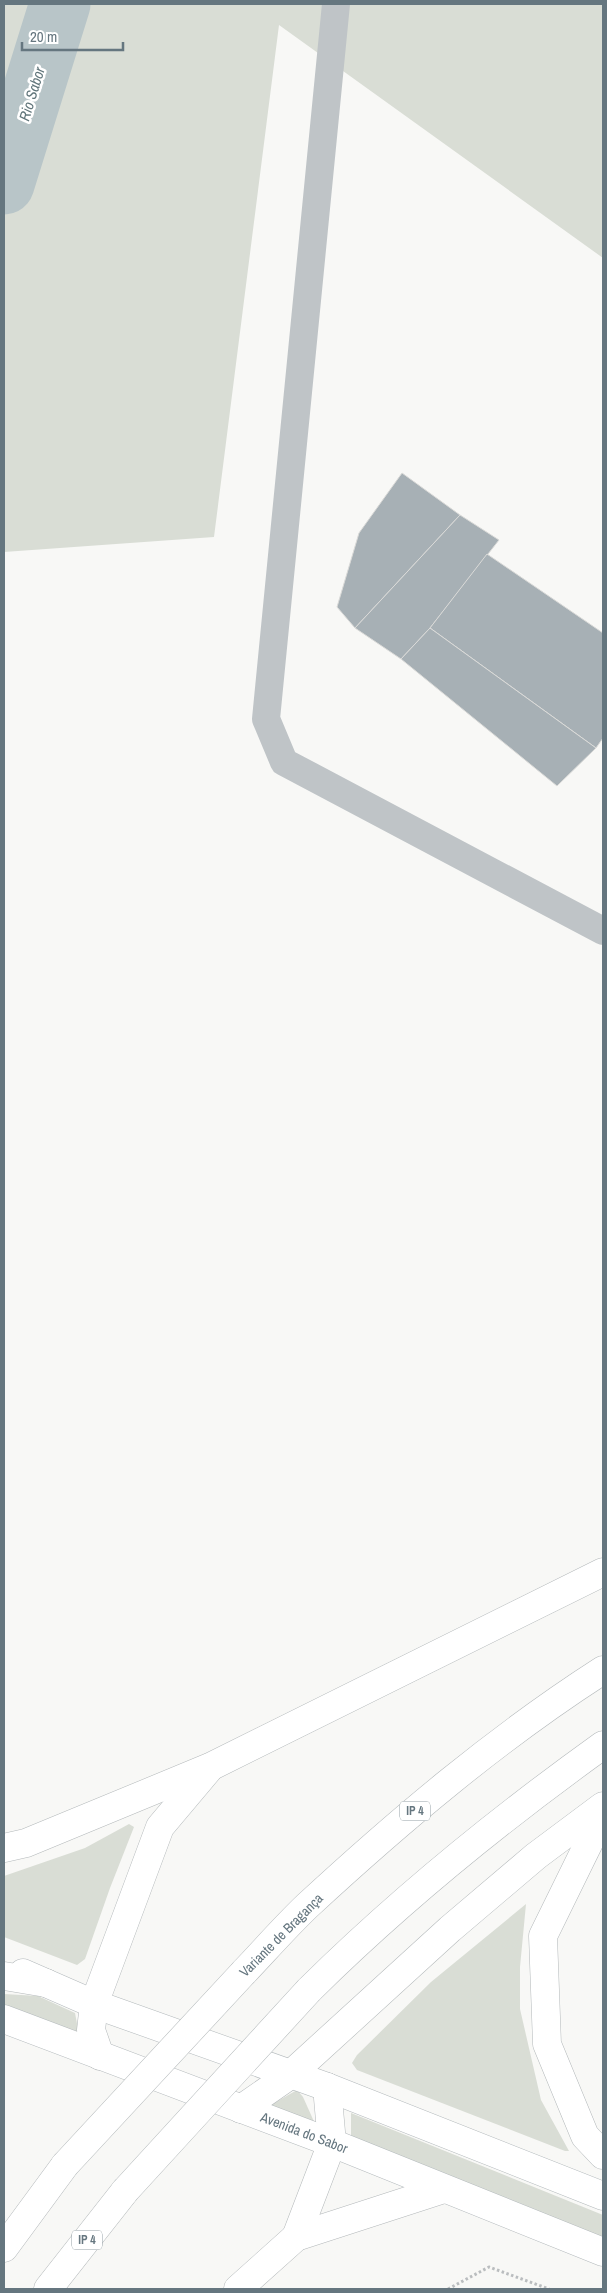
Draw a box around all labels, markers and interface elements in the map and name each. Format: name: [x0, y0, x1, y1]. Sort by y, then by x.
scale bar: [22, 20, 124, 52]
text: 20 m: [30, 26, 57, 47]
water label: Rio Sabor: [13, 63, 50, 123]
road number: IP 4: [400, 1802, 430, 1820]
street label: Variante de Bragança: [235, 1889, 327, 1981]
street label: Avenida do Sabor: [257, 2108, 351, 2157]
road number: IP 4: [72, 2230, 102, 2250]

